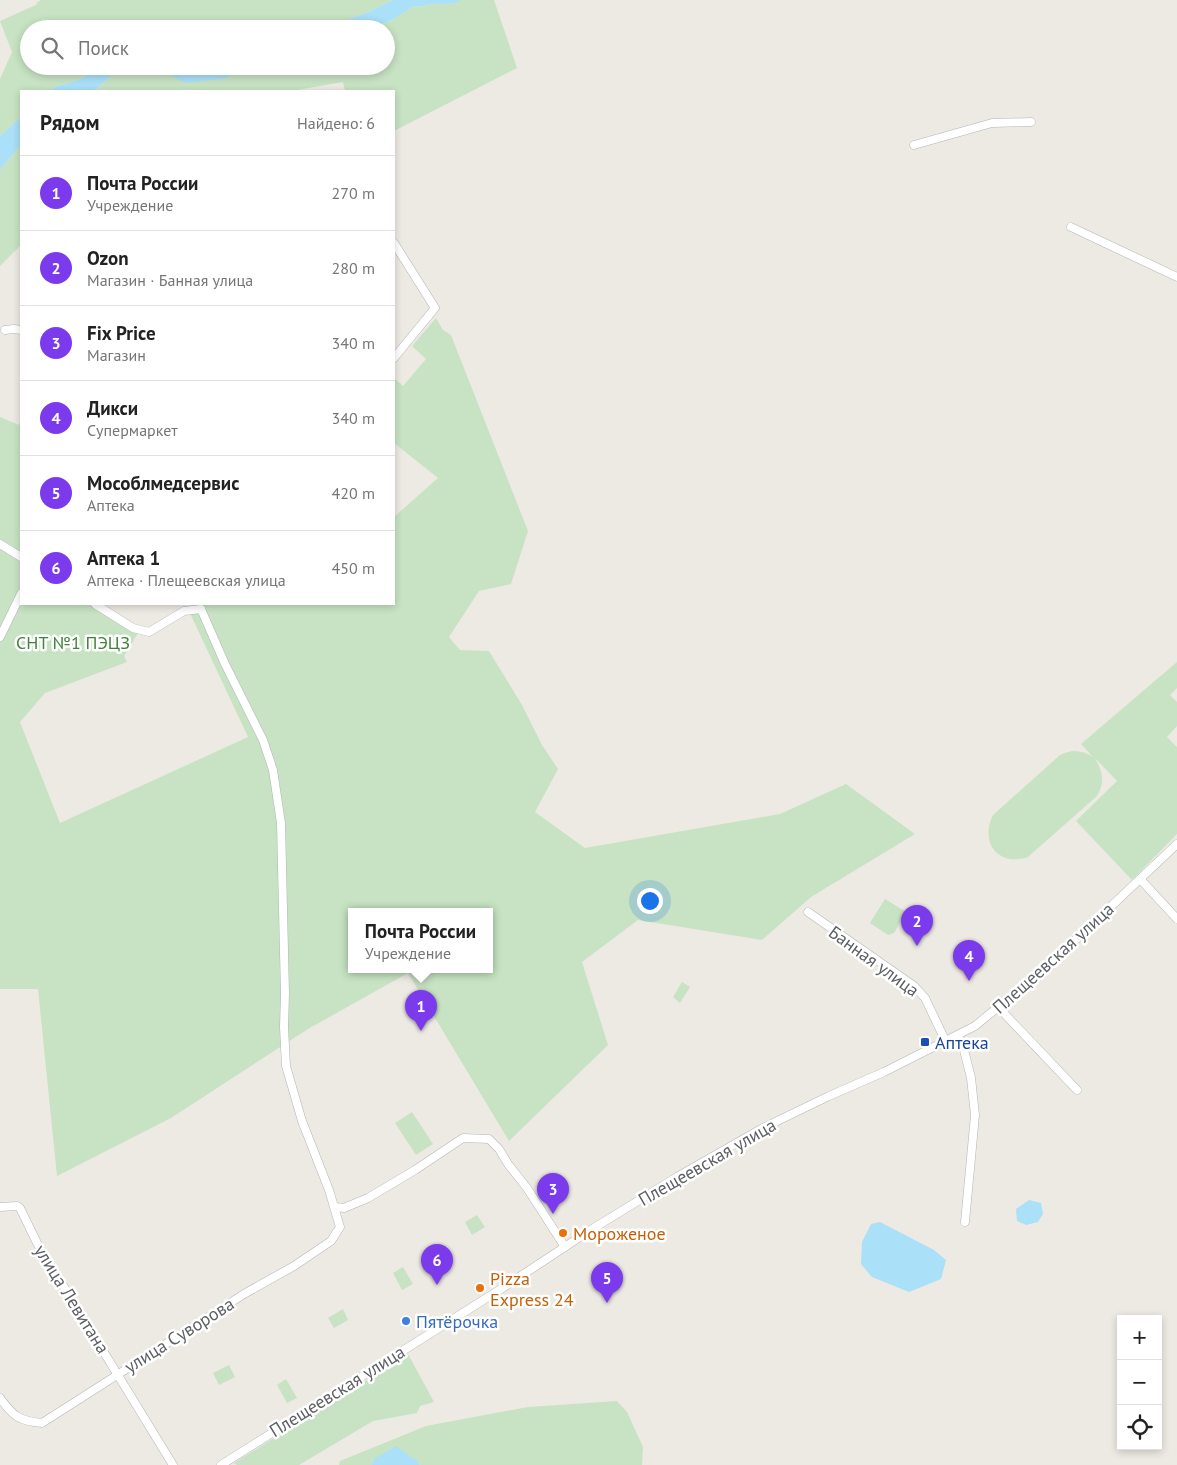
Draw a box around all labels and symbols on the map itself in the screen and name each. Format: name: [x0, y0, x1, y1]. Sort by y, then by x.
park label: СНТ №1 ПЭЦЗ: [16, 631, 130, 654]
your location: [637, 888, 663, 914]
street label: Плещеевская улица: [988, 897, 1118, 1019]
pin: 2: [901, 905, 933, 946]
street label: Банная улица: [824, 920, 924, 1002]
pin: 4: [953, 940, 985, 981]
pin: 1: [405, 990, 437, 1031]
place label: Аптека: [935, 1031, 989, 1054]
marker: Аптека: [919, 1036, 931, 1048]
street label: Плещеевская улица: [634, 1113, 780, 1211]
pin: 3: [537, 1173, 569, 1214]
place label: Мороженое: [573, 1222, 666, 1245]
marker: Мороженое: [557, 1227, 569, 1239]
street label: улица Левитана: [29, 1240, 115, 1358]
pin: 6: [421, 1244, 453, 1285]
pin: 5: [591, 1262, 623, 1303]
place label: Pizza Express 24: [490, 1267, 574, 1311]
marker: Pizza Express 24: [474, 1282, 486, 1294]
street label: улица Суворова: [120, 1292, 238, 1378]
place label: Пятёрочка: [416, 1310, 498, 1333]
marker: Пятёрочка: [400, 1315, 412, 1327]
street label: Плещеевская улица: [265, 1340, 409, 1442]

